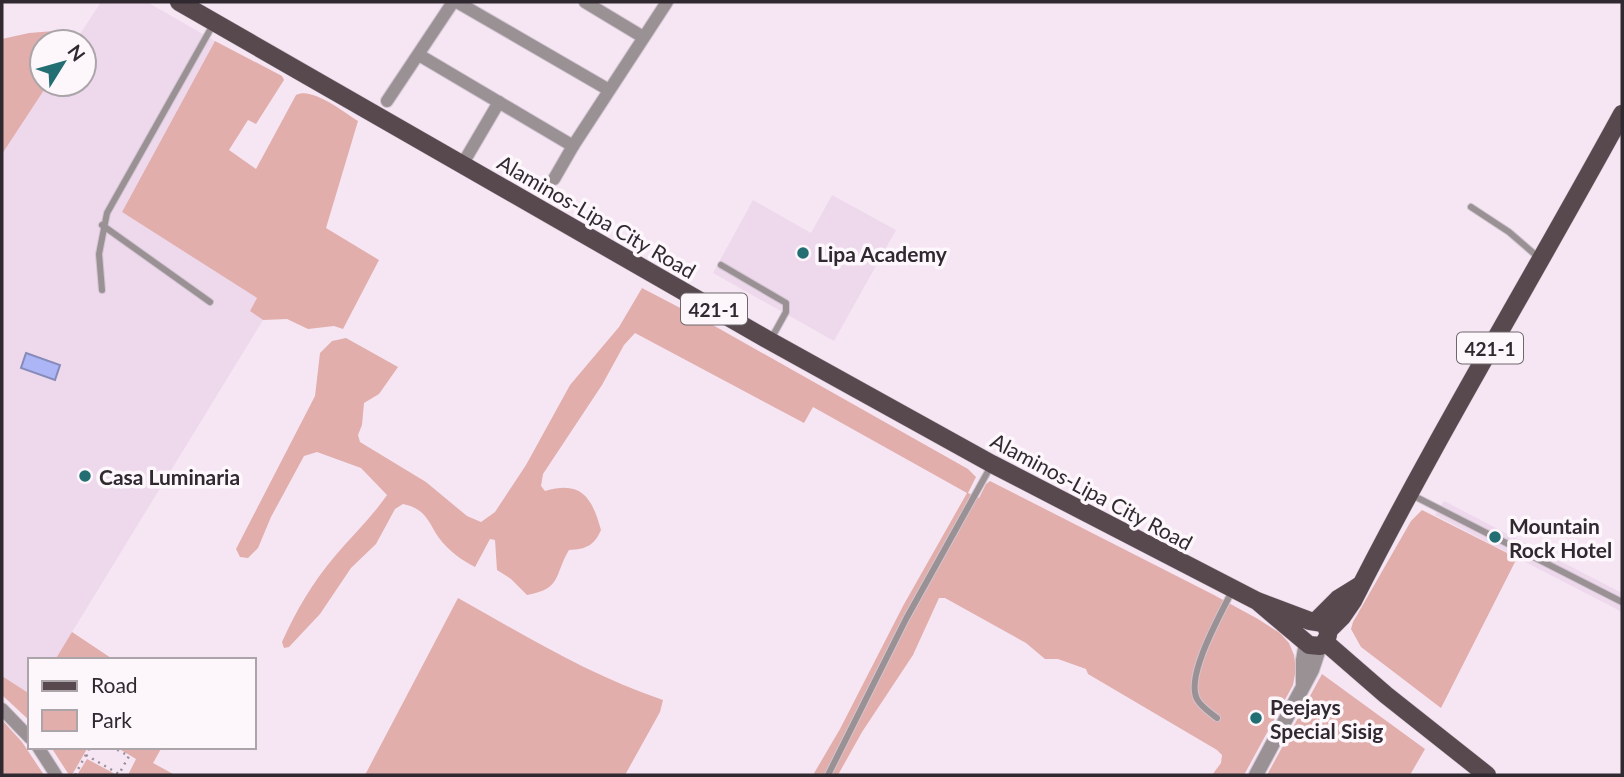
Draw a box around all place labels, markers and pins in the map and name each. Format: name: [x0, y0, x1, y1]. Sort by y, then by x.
place label: Lipa Academy: [817, 241, 948, 266]
marker: Lipa Academy: [795, 245, 811, 261]
place label: Casa Luminaria: [99, 464, 240, 489]
marker: Casa Luminaria: [77, 468, 93, 484]
place label: Mountain Rock Hotel: [1509, 513, 1612, 562]
marker: Mountain Rock Hotel: [1487, 529, 1503, 545]
place label: Peejays Special Sisig: [1270, 694, 1383, 743]
marker: Peejays Special Sisig: [1248, 710, 1264, 726]

